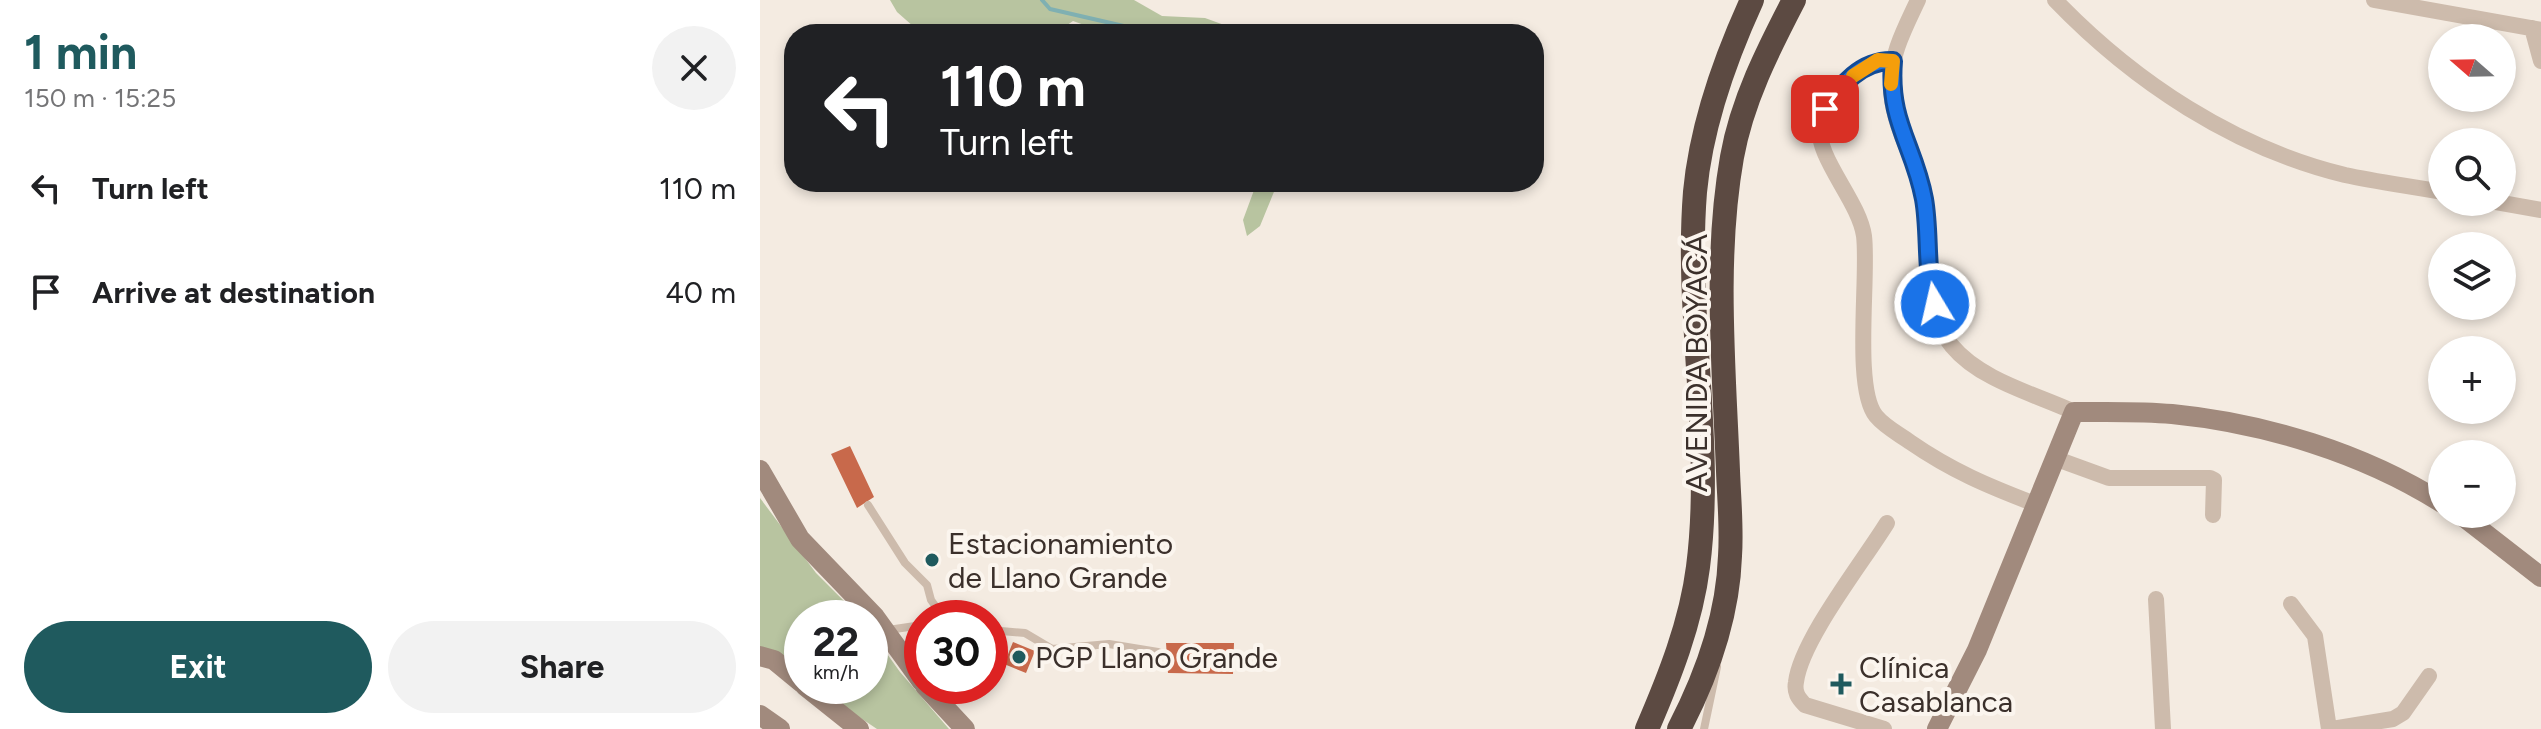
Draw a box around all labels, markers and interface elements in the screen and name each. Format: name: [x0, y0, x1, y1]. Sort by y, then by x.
text: 1 min: [24, 23, 137, 81]
north arrow: [2428, 24, 2516, 112]
map controls: [2428, 24, 2516, 528]
button: close: [652, 26, 736, 110]
text: 110 m: [940, 53, 1086, 120]
icon: left: [808, 56, 912, 160]
pin: [1791, 75, 1859, 143]
text: 150 m · 15:25: [24, 82, 176, 114]
icon: arrive: [1803, 87, 1847, 131]
text: Turn left: [940, 121, 1074, 164]
button: search: [2428, 128, 2516, 216]
icon: left: [24, 166, 68, 210]
text: Turn left: [92, 170, 209, 207]
text: 110 m: [659, 170, 736, 207]
button: layers: [2428, 232, 2516, 320]
street label: AVENIDA BOYACÁ: [1678, 233, 1715, 492]
position arrow: [1893, 262, 1977, 346]
icon: arrive: [24, 270, 68, 314]
text: Arrive at destination: [92, 274, 375, 311]
text: 40 m: [665, 274, 736, 311]
button: +: [2428, 336, 2516, 424]
button: −: [2428, 440, 2516, 528]
place label: Estacionamiento de Llano Grande: [948, 525, 1173, 596]
marker: Estacionamiento de Llano Grande: [923, 551, 941, 569]
speed limit sign: 30: [904, 600, 1008, 704]
text: 22: [813, 618, 859, 666]
button: Exit: [24, 621, 372, 713]
button: Share: [388, 621, 736, 713]
place label: PGP Llano Grande: [1035, 639, 1278, 676]
marker: PGP Llano Grande: [1010, 648, 1028, 666]
place label: Clínica Casablanca: [1859, 649, 2013, 720]
text: km/h: [813, 660, 859, 684]
marker: Clínica Casablanca: [1830, 673, 1852, 695]

